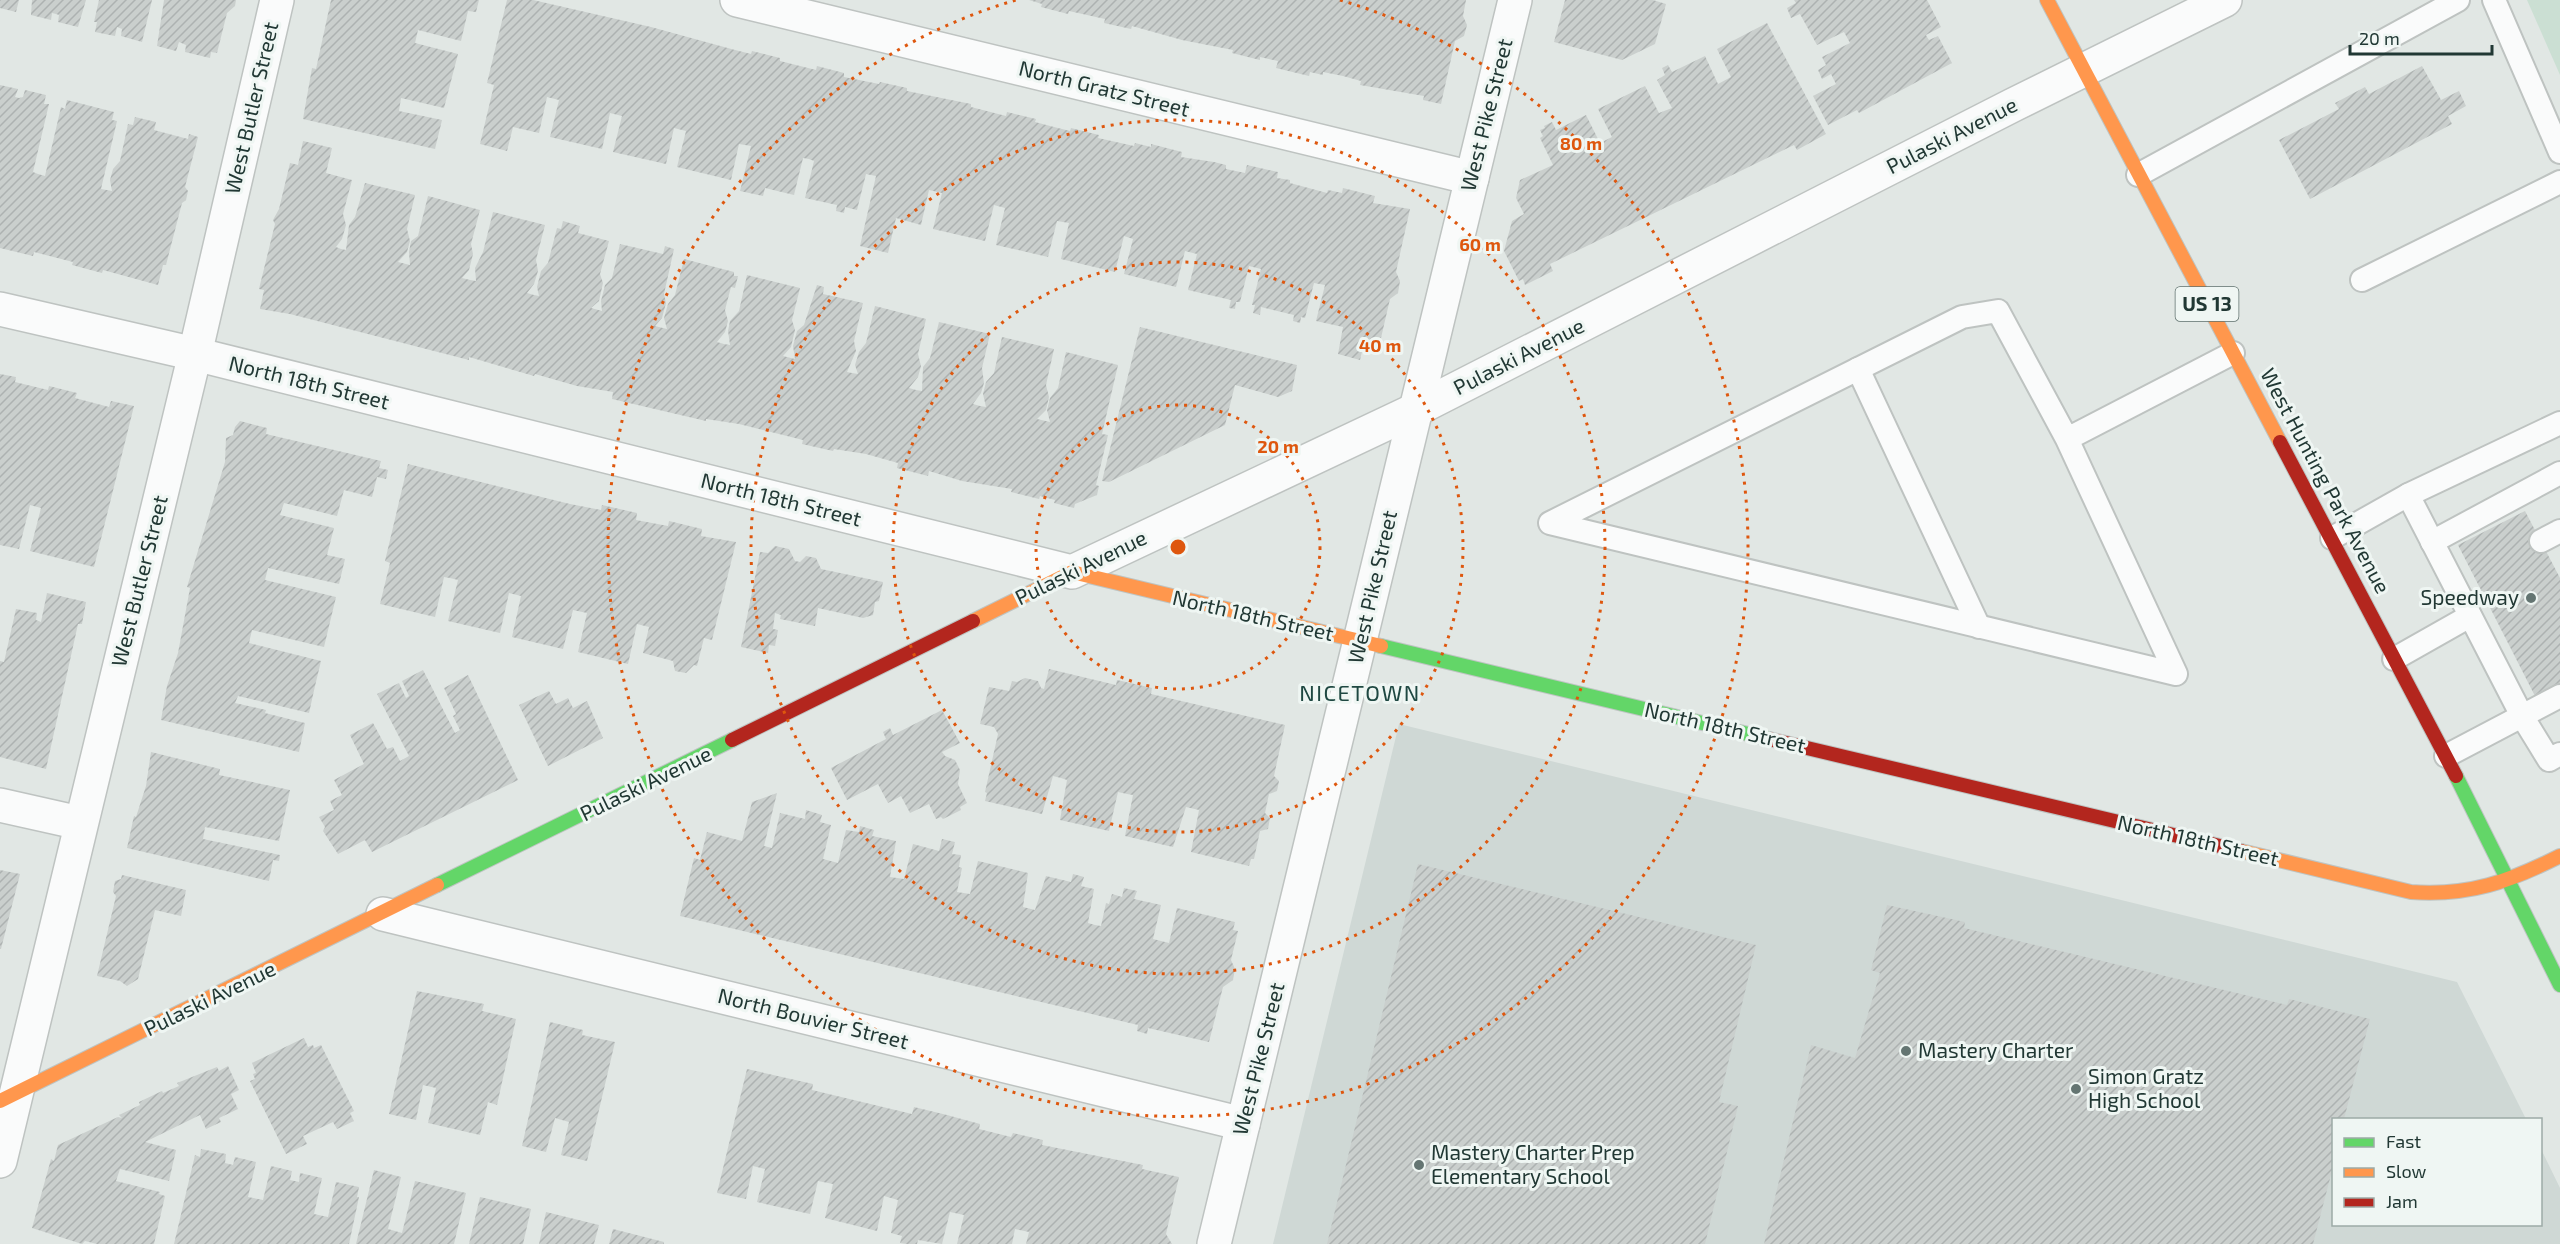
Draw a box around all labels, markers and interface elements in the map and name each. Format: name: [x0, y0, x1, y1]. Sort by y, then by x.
scale bar: [2350, 18, 2492, 56]
street label: West Butler Street: [219, 19, 282, 196]
text: 20 m: [2359, 27, 2400, 49]
street label: West Pike Street: [1454, 36, 1517, 194]
street label: North Gratz Street: [1016, 54, 1192, 121]
street label: Pulaski Avenue: [1882, 91, 2021, 178]
text: 80 m: [1560, 132, 1602, 154]
text: 60 m: [1459, 233, 1501, 255]
road number: US 13: [2176, 287, 2238, 321]
street label: Pulaski Avenue: [1449, 312, 1588, 399]
text: 40 m: [1359, 334, 1401, 356]
street label: North 18th Street: [227, 350, 392, 414]
street label: West Hunting Park Avenue: [2256, 363, 2396, 597]
text: 20 m: [1257, 435, 1299, 457]
street label: North 18th Street: [699, 467, 864, 531]
street label: West Butler Street: [105, 492, 172, 669]
street label: West Pike Street: [1342, 508, 1401, 666]
street label: Pulaski Avenue: [1010, 524, 1150, 609]
centre of rings: [1168, 537, 1188, 557]
street label: North 18th Street: [1170, 584, 1336, 645]
place label: Speedway: [2421, 584, 2519, 609]
marker: Speedway: [2524, 591, 2538, 605]
district label: NICETOWN: [1299, 679, 1421, 705]
street label: North 18th Street: [1642, 696, 1808, 757]
street label: Pulaski Avenue: [575, 740, 715, 825]
street label: North 18th Street: [2115, 809, 2281, 870]
street label: Pulaski Avenue: [139, 955, 279, 1040]
street label: West Pike Street: [1226, 980, 1289, 1138]
street label: North Bouvier Street: [715, 982, 911, 1053]
place label: Mastery Charter: [1918, 1037, 2074, 1062]
marker: Mastery Charter: [1899, 1044, 1913, 1058]
place label: Simon Gratz High School: [2088, 1063, 2204, 1112]
marker: Simon Gratz High School: [2069, 1082, 2083, 1096]
legend: [2332, 1118, 2542, 1226]
text: Fast: [2386, 1130, 2421, 1152]
place label: Mastery Charter Prep Elementary School: [1431, 1139, 1635, 1188]
marker: Mastery Charter Prep Elementary School: [1412, 1158, 1426, 1172]
text: Slow: [2386, 1160, 2427, 1182]
text: Jam: [2386, 1190, 2418, 1212]

